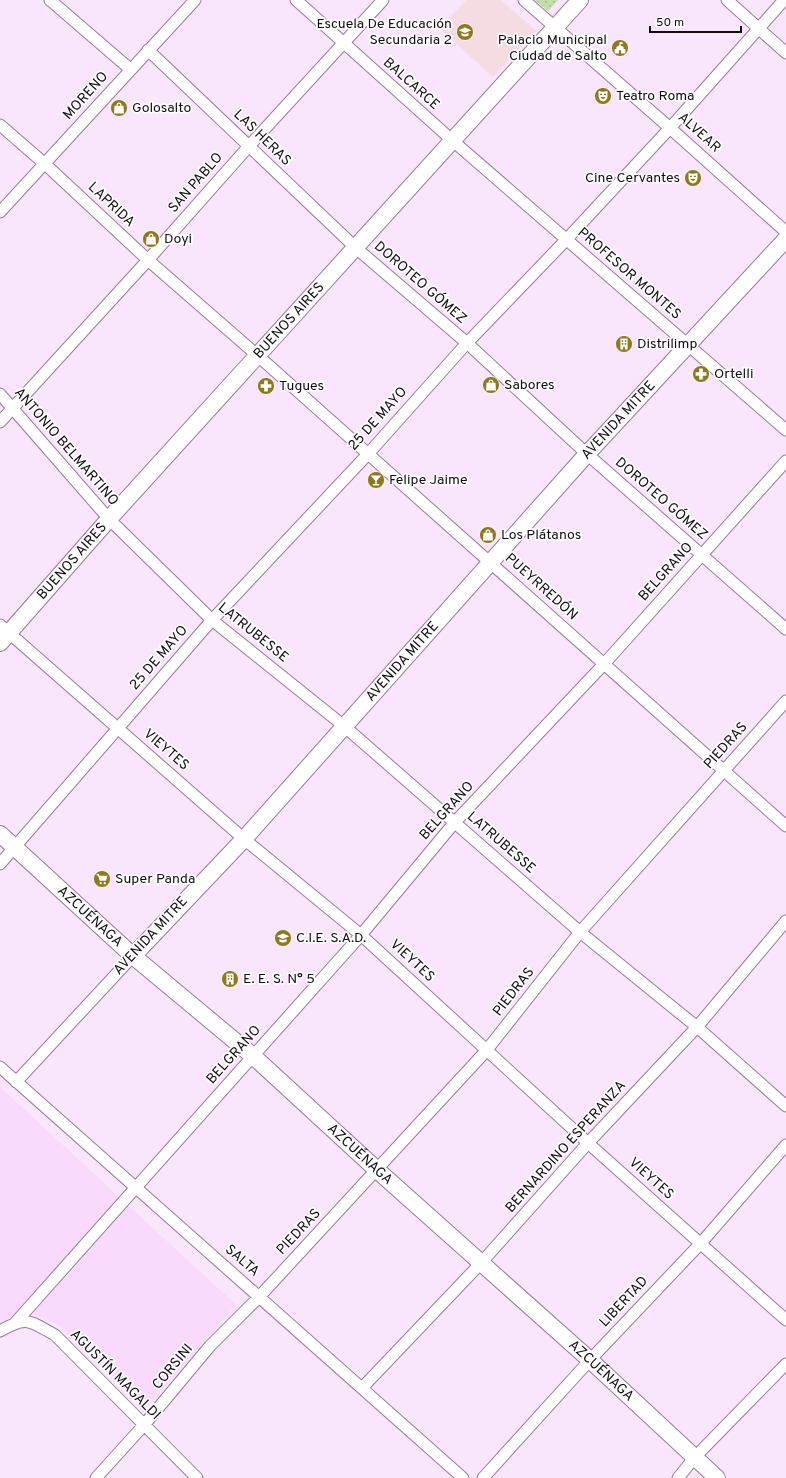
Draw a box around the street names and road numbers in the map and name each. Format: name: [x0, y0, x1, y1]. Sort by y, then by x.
street label: BALCARCE: [379, 54, 443, 114]
street label: MORENO: [60, 68, 112, 124]
street label: LAS HERAS: [230, 106, 294, 170]
street label: ALVEAR: [674, 109, 724, 157]
street label: SAN PABLO: [165, 149, 227, 217]
street label: LAPRIDA: [84, 179, 138, 231]
street label: PROFESOR MONTES: [574, 224, 684, 324]
street label: DOROTEO GÓMEZ: [370, 237, 470, 328]
street label: BUENOS AIRES: [250, 279, 328, 362]
street label: AVENIDA MITRE: [578, 377, 659, 463]
street label: 25 DE MAYO: [345, 384, 411, 454]
street label: ANTONIO BELMARTINO: [10, 385, 122, 509]
street label: DOROTEO GÓMEZ: [611, 453, 711, 544]
street label: BUENOS AIRES: [33, 519, 110, 603]
street label: BELGRANO: [635, 539, 697, 605]
street label: PUEYRREDÓN: [501, 549, 581, 624]
street label: LATRUBESSE: [214, 600, 292, 666]
street label: AVENIDA MITRE: [362, 618, 442, 705]
street label: 25 DE MAYO: [126, 622, 192, 694]
street label: PIEDRAS: [701, 719, 751, 773]
street label: VIEYTES: [140, 726, 192, 774]
street label: BELGRANO: [416, 778, 478, 844]
street label: LATRUBESSE: [463, 809, 539, 877]
street label: AZCUÉNAGA: [54, 882, 126, 951]
street label: AVENIDA MITRE: [110, 893, 192, 979]
street label: VIEYTES: [386, 936, 438, 986]
street label: PIEDRAS: [490, 964, 538, 1020]
street label: BELGRANO: [203, 1022, 265, 1088]
street label: BERNARDINO ESPERANZA: [502, 1078, 630, 1216]
street label: AZCUÉNAGA: [324, 1120, 396, 1188]
street label: VIEYTES: [625, 1154, 677, 1204]
street label: PIEDRAS: [273, 1205, 325, 1259]
street label: SALTA: [221, 1241, 263, 1281]
street label: LIBERTAD: [596, 1273, 652, 1331]
street label: AGUSTÍN MAGALDI: [66, 1325, 165, 1424]
street label: AZCUÉNAGA: [565, 1336, 637, 1405]
street label: CORSINI: [149, 1341, 197, 1393]

